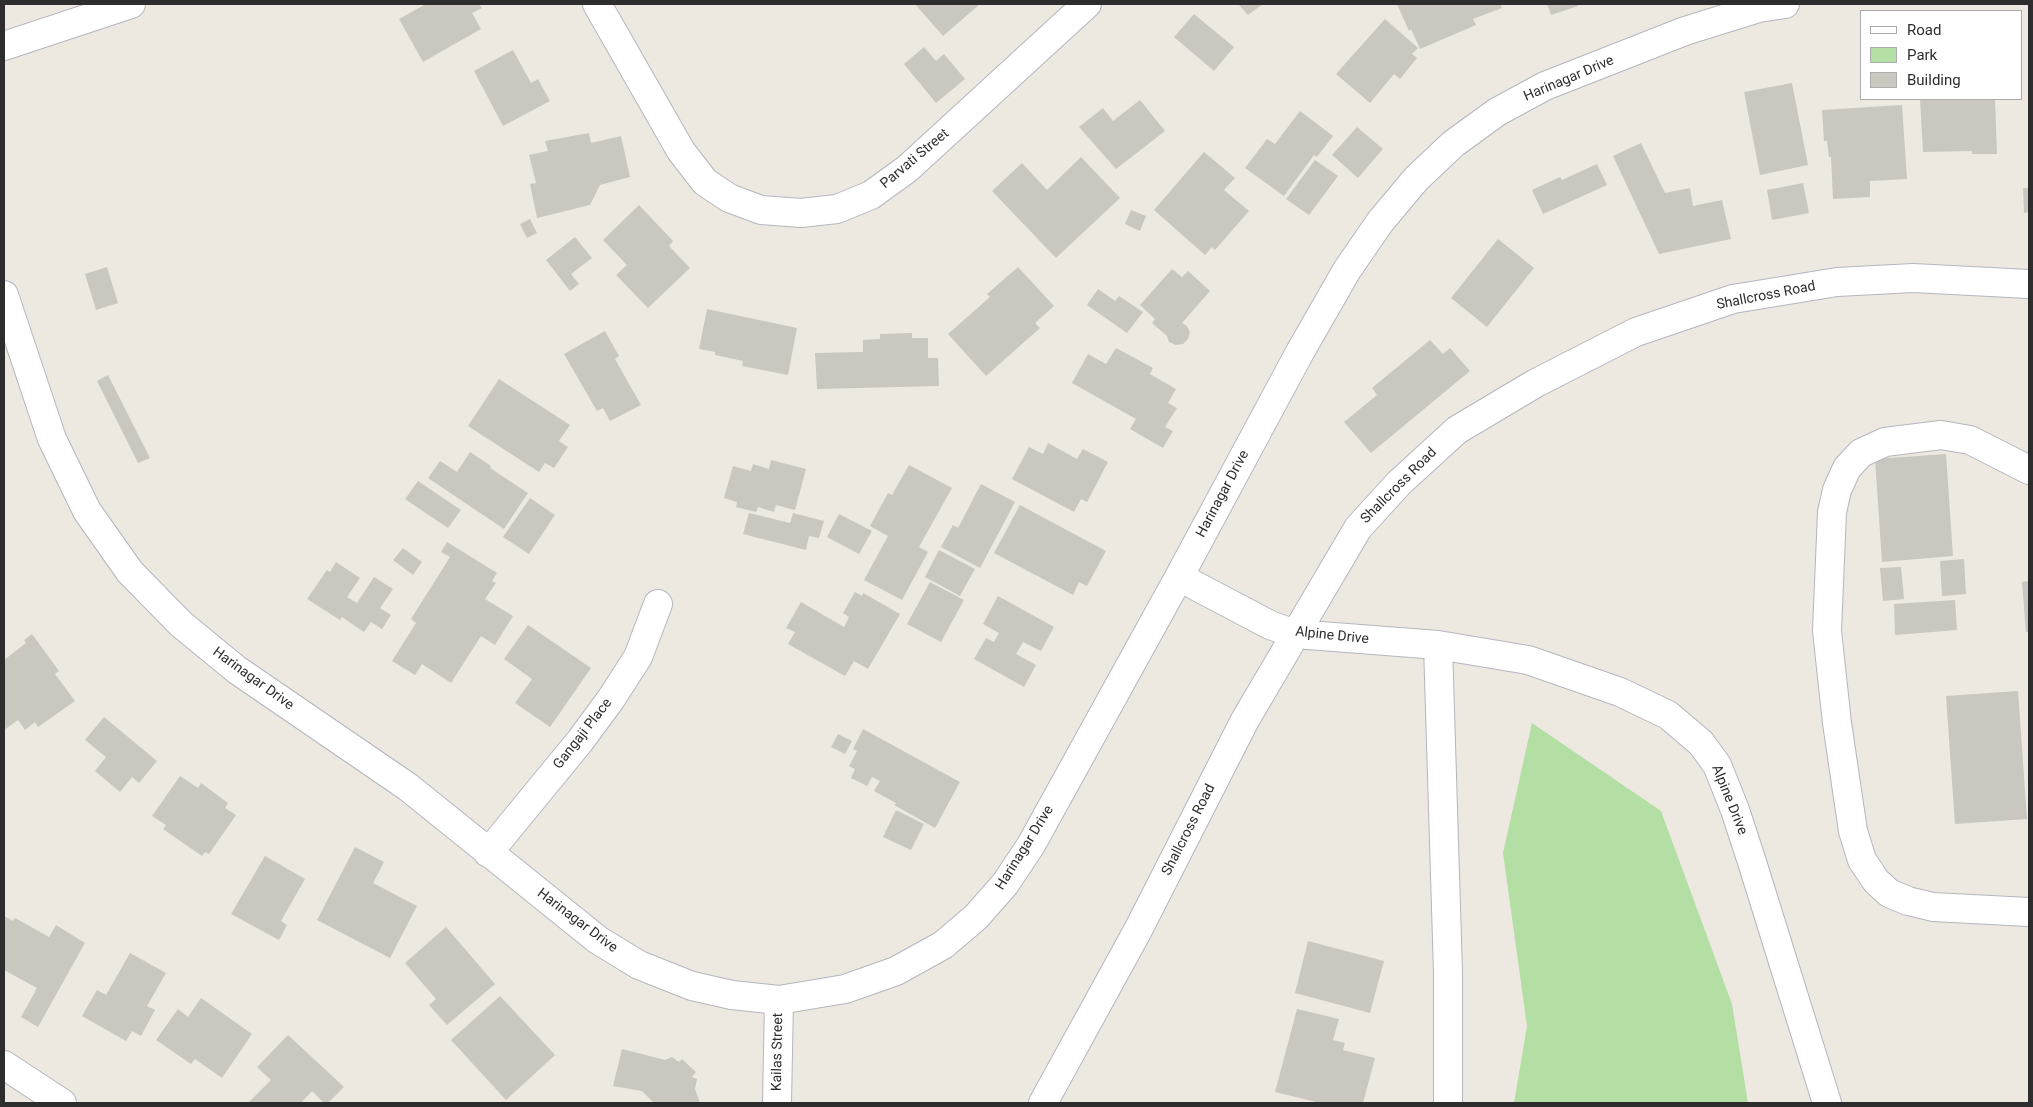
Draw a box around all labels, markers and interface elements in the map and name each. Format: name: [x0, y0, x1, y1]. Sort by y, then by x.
legend: [1860, 10, 2023, 100]
text: Road: [1907, 21, 1941, 39]
text: Park: [1907, 46, 1937, 64]
street label: Harinagar Drive: [1521, 52, 1617, 106]
text: Building: [1907, 71, 1961, 89]
street label: Parvati Street: [877, 126, 953, 192]
street label: Shallcross Road: [1715, 278, 1817, 314]
street label: Shallcross Road: [1358, 445, 1440, 527]
street label: Harinagar Drive: [1193, 448, 1253, 540]
street label: Alpine Drive: [1294, 624, 1370, 648]
street label: Harinagar Drive: [209, 644, 297, 714]
street label: Gangaji Place: [550, 695, 616, 773]
street label: Alpine Drive: [1707, 763, 1751, 837]
street label: Shallcross Road: [1159, 781, 1219, 879]
street label: Harinagar Drive: [992, 803, 1058, 893]
street label: Harinagar Drive: [534, 885, 620, 957]
street label: Kailas Street: [769, 1013, 787, 1091]

